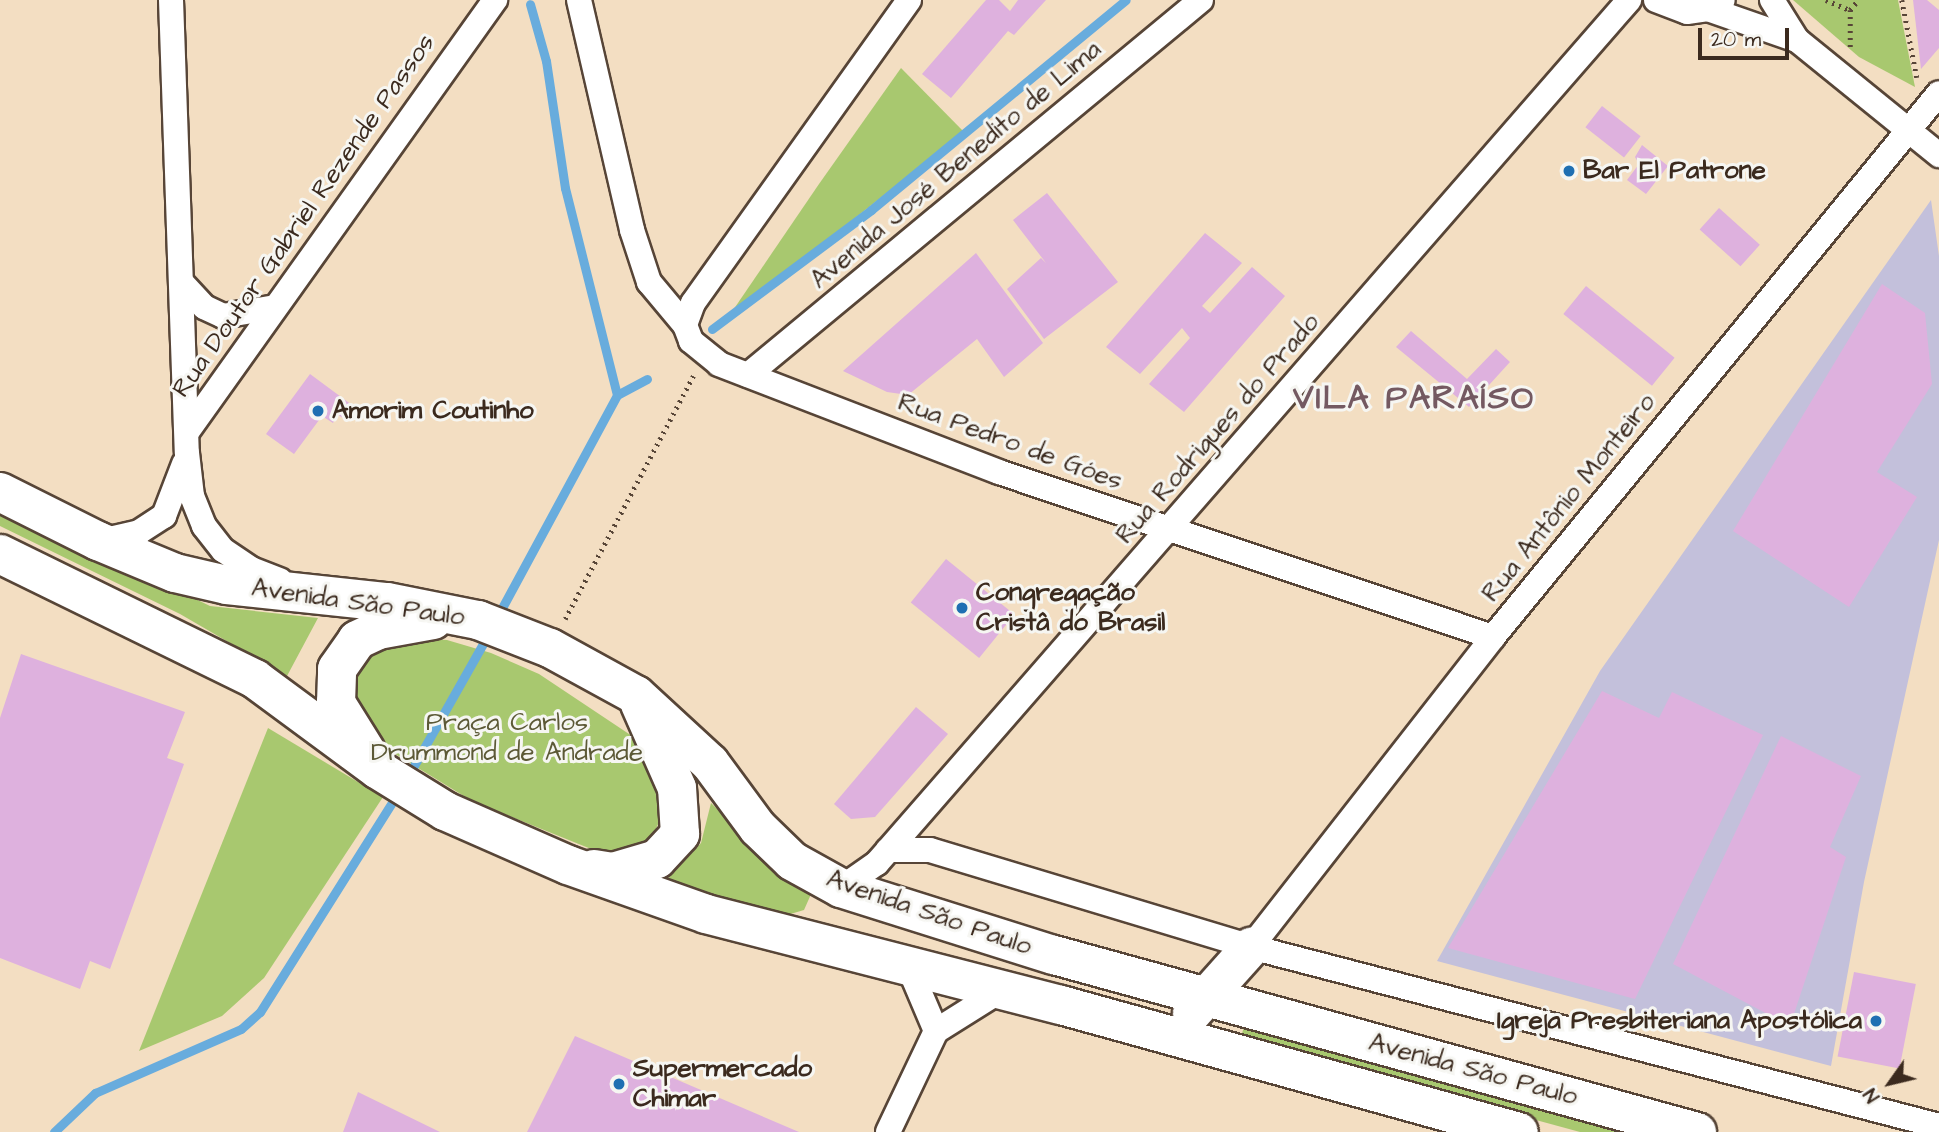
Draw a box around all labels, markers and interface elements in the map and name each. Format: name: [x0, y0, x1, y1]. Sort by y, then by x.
scale bar: [1701, 14, 1792, 58]
text: 20 m: [1711, 25, 1761, 54]
street label: Rua Doutor Gabriel Rezende Passos: [166, 28, 442, 404]
street label: Avenida José Benedito de Lima: [804, 34, 1108, 296]
place label: Bar El Patrone: [1583, 155, 1766, 187]
marker: Bar El Patrone: [1561, 163, 1577, 179]
street label: Rua Rodrigues do Prado: [1110, 308, 1326, 550]
district label: VILA PARAÍSO: [1294, 379, 1534, 419]
street label: Rua Pedro de Góes: [894, 387, 1126, 497]
street label: Rua Antônio Monteiro: [1475, 388, 1663, 608]
place label: Amorim Coutinho: [332, 395, 534, 427]
marker: Amorim Coutinho: [310, 403, 326, 419]
street label: Avenida São Paulo: [249, 573, 467, 633]
place label: Congregação Cristâ do Brasil: [976, 577, 1165, 638]
marker: Congregação Cristâ do Brasil: [954, 600, 970, 616]
park label: Praça Carlos Drummond de Andrade: [371, 707, 643, 768]
street label: Avenida São Paulo: [822, 863, 1036, 963]
place label: Igreja Presbiteriana Apostólica: [1497, 1005, 1862, 1037]
marker: Igreja Presbiteriana Apostólica: [1868, 1013, 1884, 1029]
street label: Avenida São Paulo: [1365, 1027, 1581, 1113]
north arrow: [1855, 1048, 1925, 1118]
place label: Supermercado Chimar: [633, 1053, 812, 1114]
marker: Supermercado Chimar: [611, 1076, 627, 1092]
text: N: [1858, 1083, 1887, 1108]

